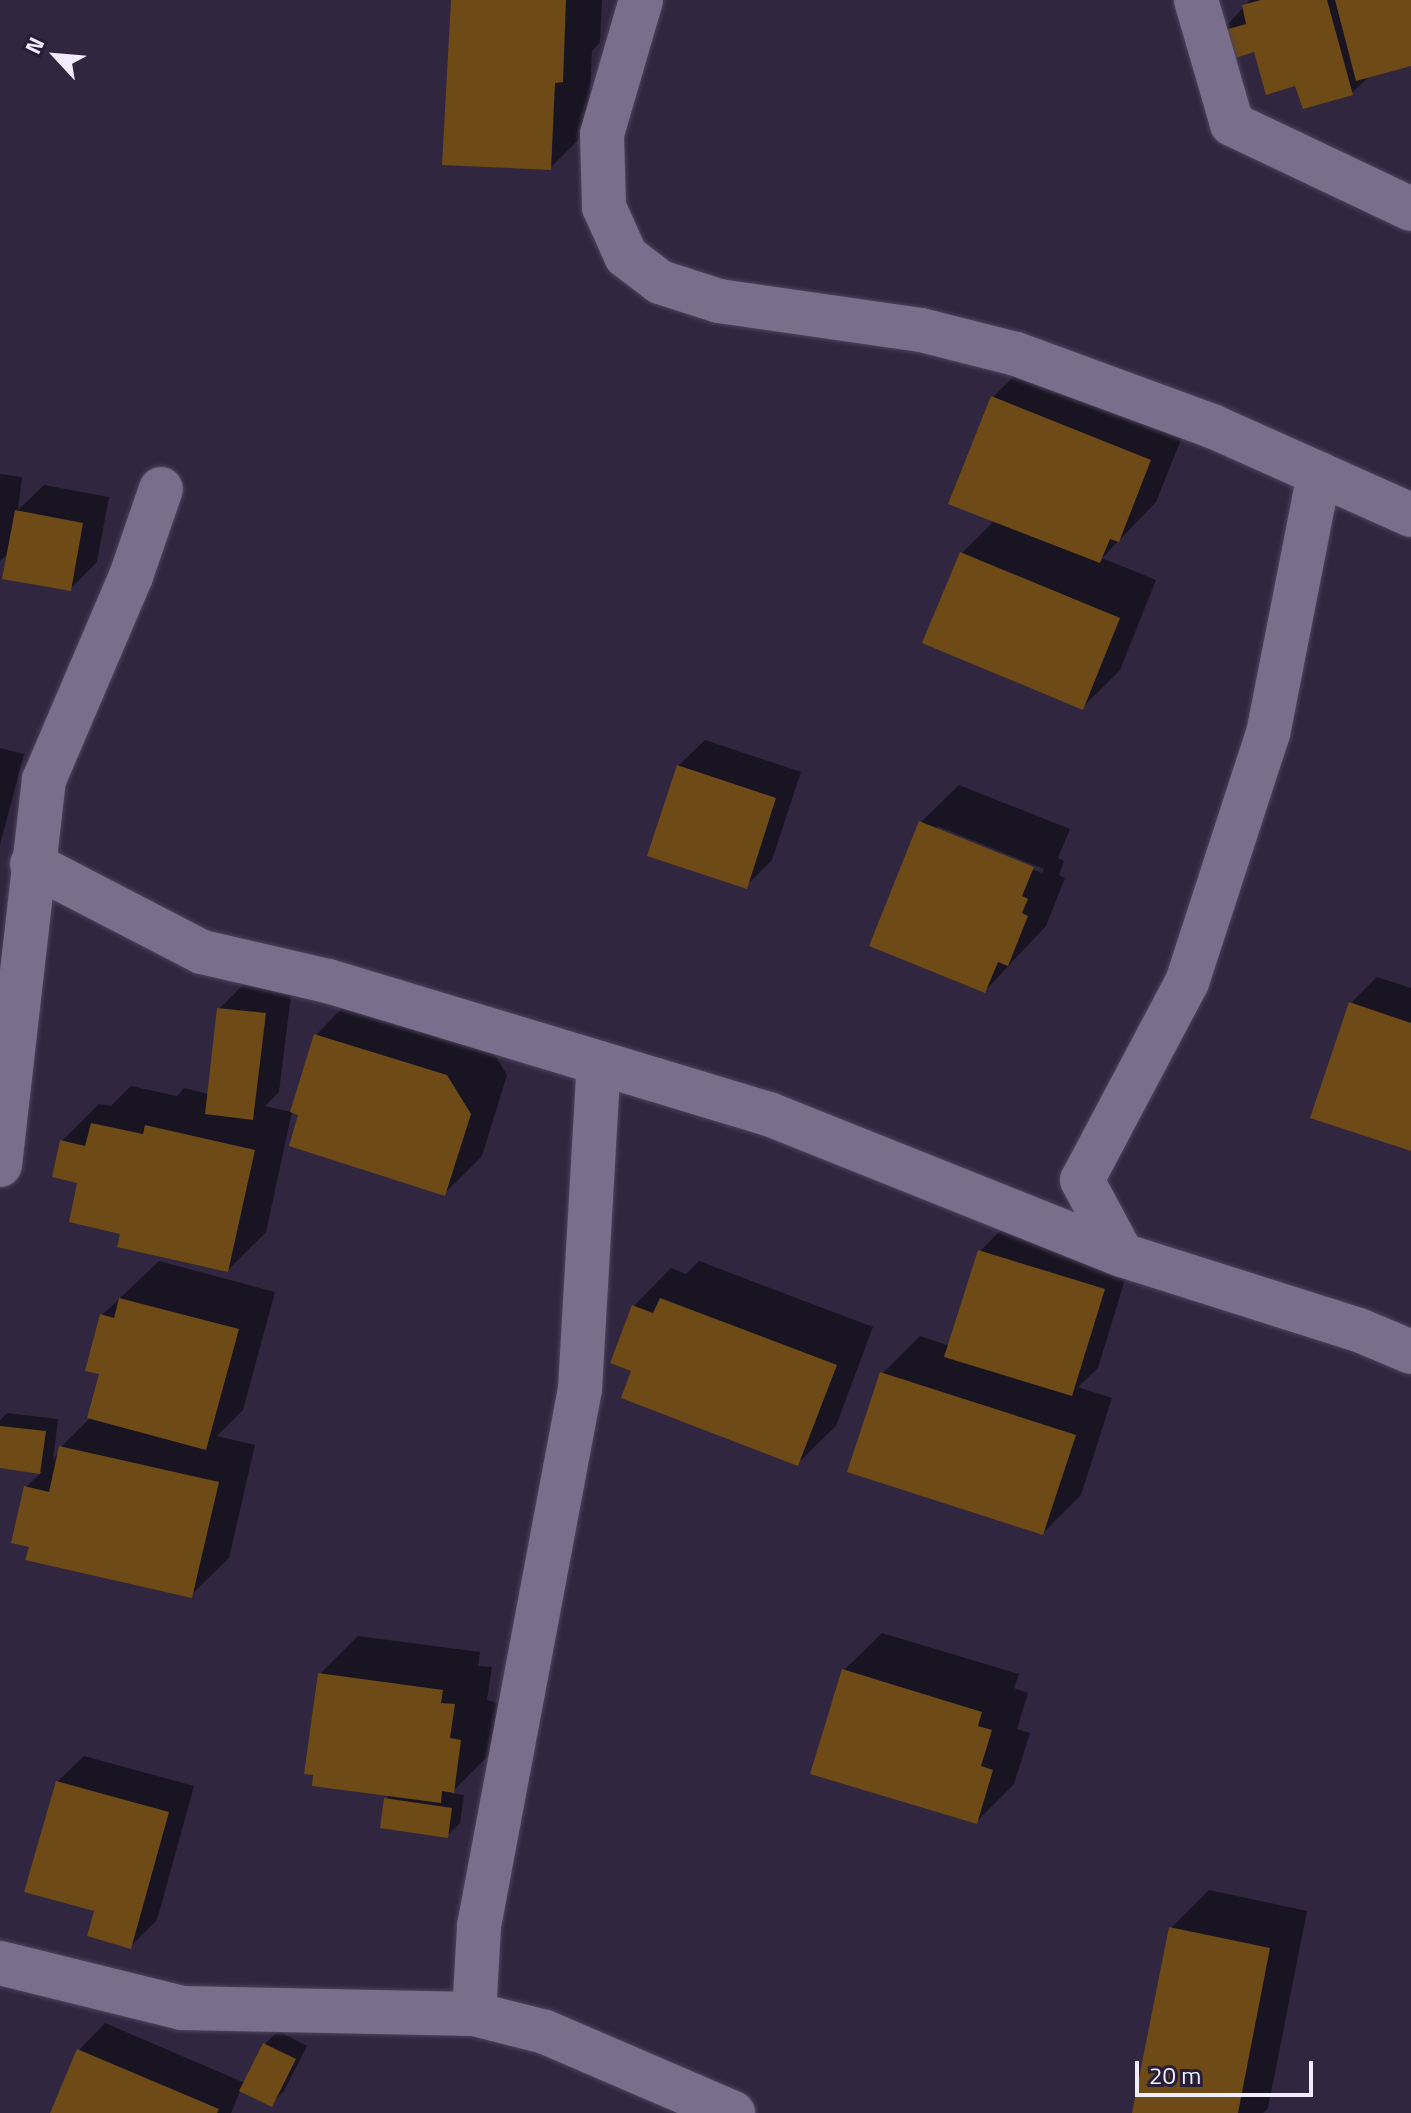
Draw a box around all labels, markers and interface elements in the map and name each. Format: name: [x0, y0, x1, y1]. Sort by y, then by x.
north arrow: [16, 16, 96, 96]
text: N: [16, 31, 53, 60]
scale bar: [1139, 2045, 1317, 2095]
text: 20 m: [1149, 2057, 1201, 2093]

